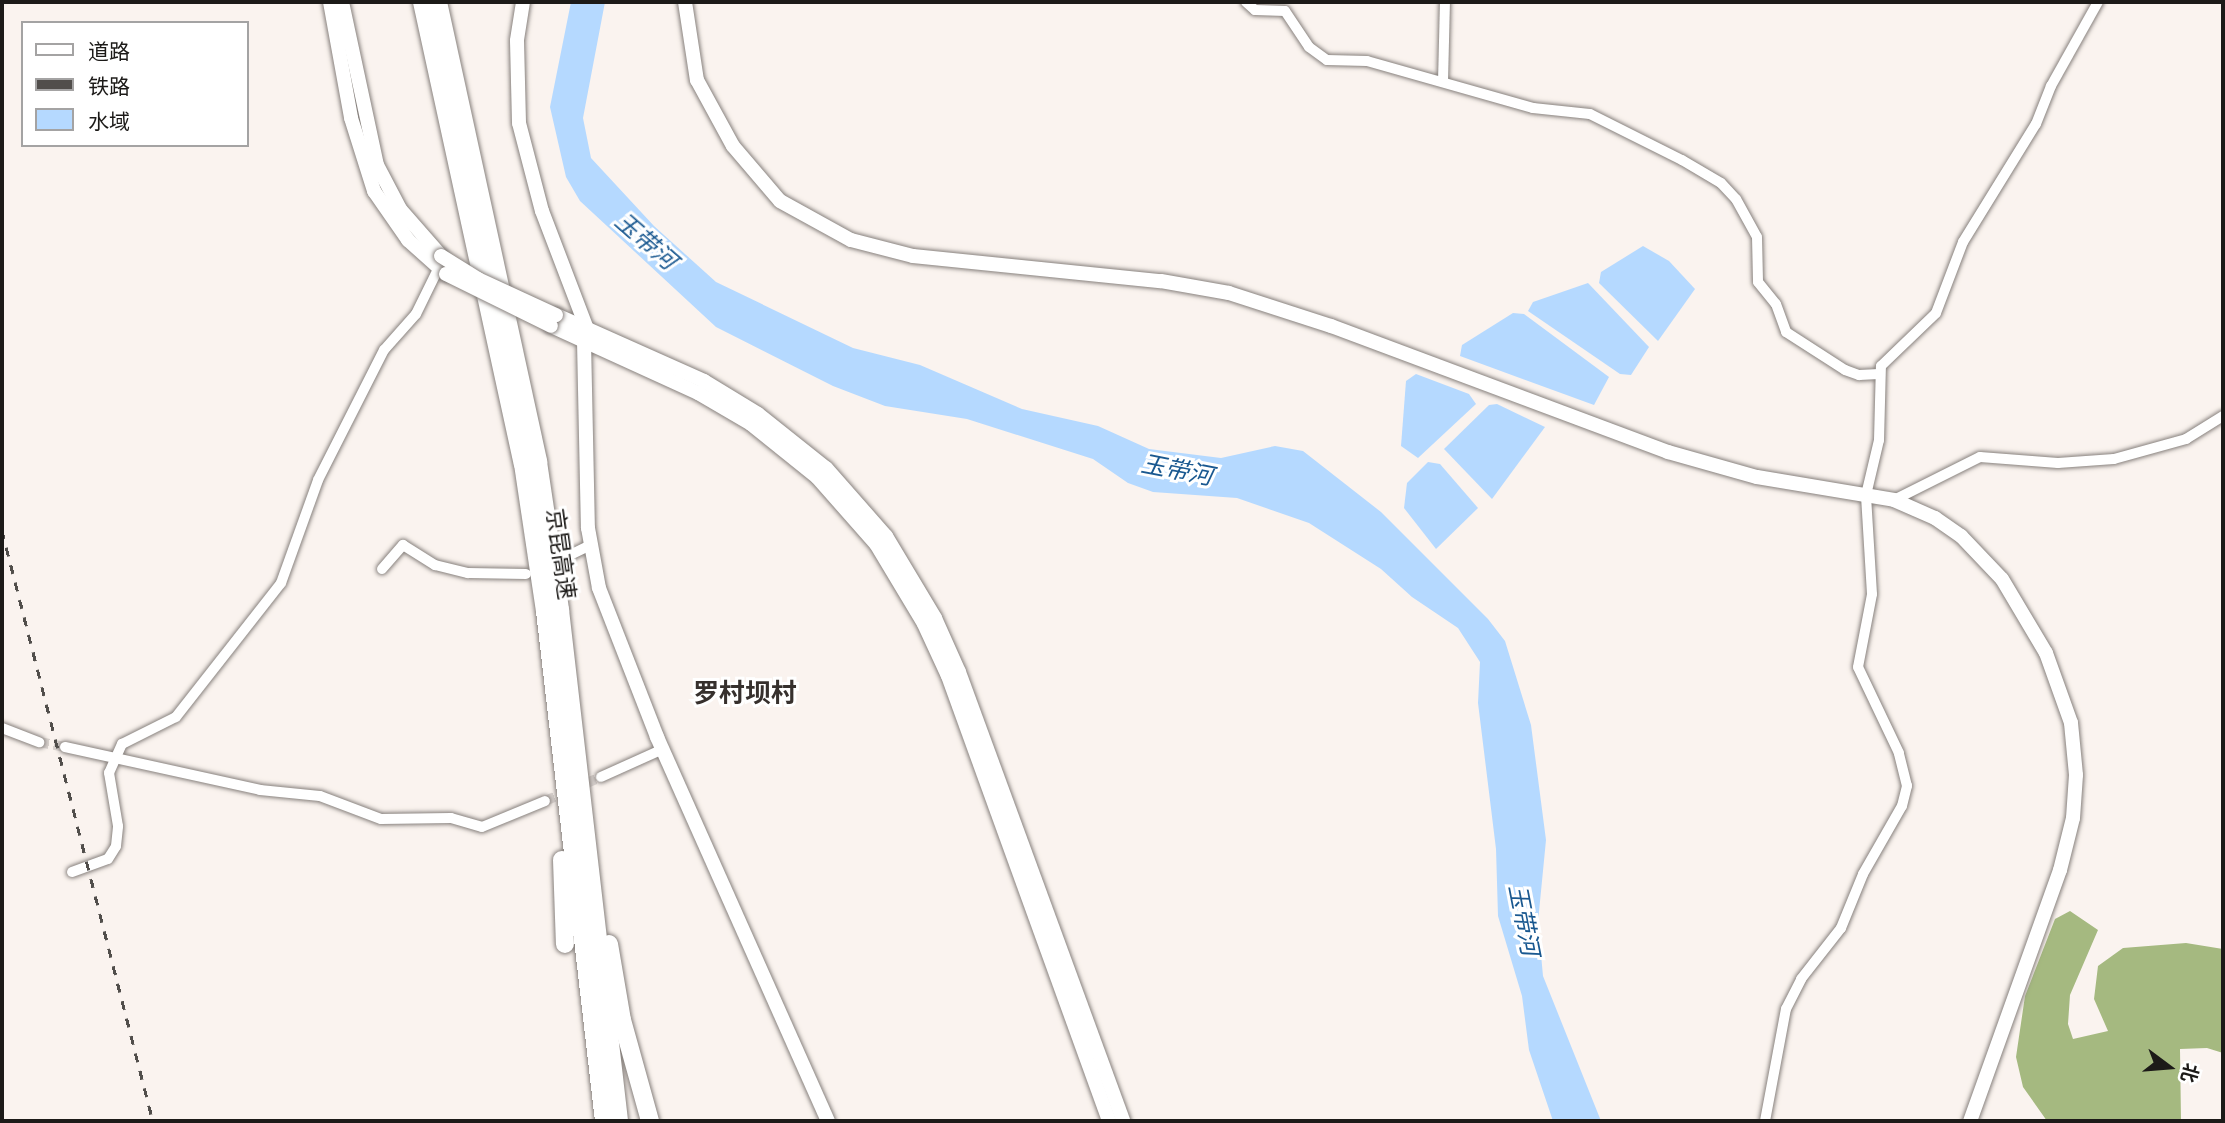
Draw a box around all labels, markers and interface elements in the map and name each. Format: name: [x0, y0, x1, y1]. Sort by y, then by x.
legend: [21, 21, 248, 147]
text: 道路: [88, 40, 130, 63]
text: 铁路: [88, 75, 130, 98]
text: 水域: [88, 110, 130, 133]
water label: 玉带河: [609, 207, 683, 275]
water label: 玉带河: [1139, 449, 1215, 491]
street label: 京昆高速: [541, 507, 581, 601]
district label: 罗村坝村: [693, 678, 797, 710]
water label: 玉带河: [1503, 882, 1545, 958]
north arrow: [2134, 1032, 2204, 1102]
text: 北: [2177, 1061, 2202, 1085]

